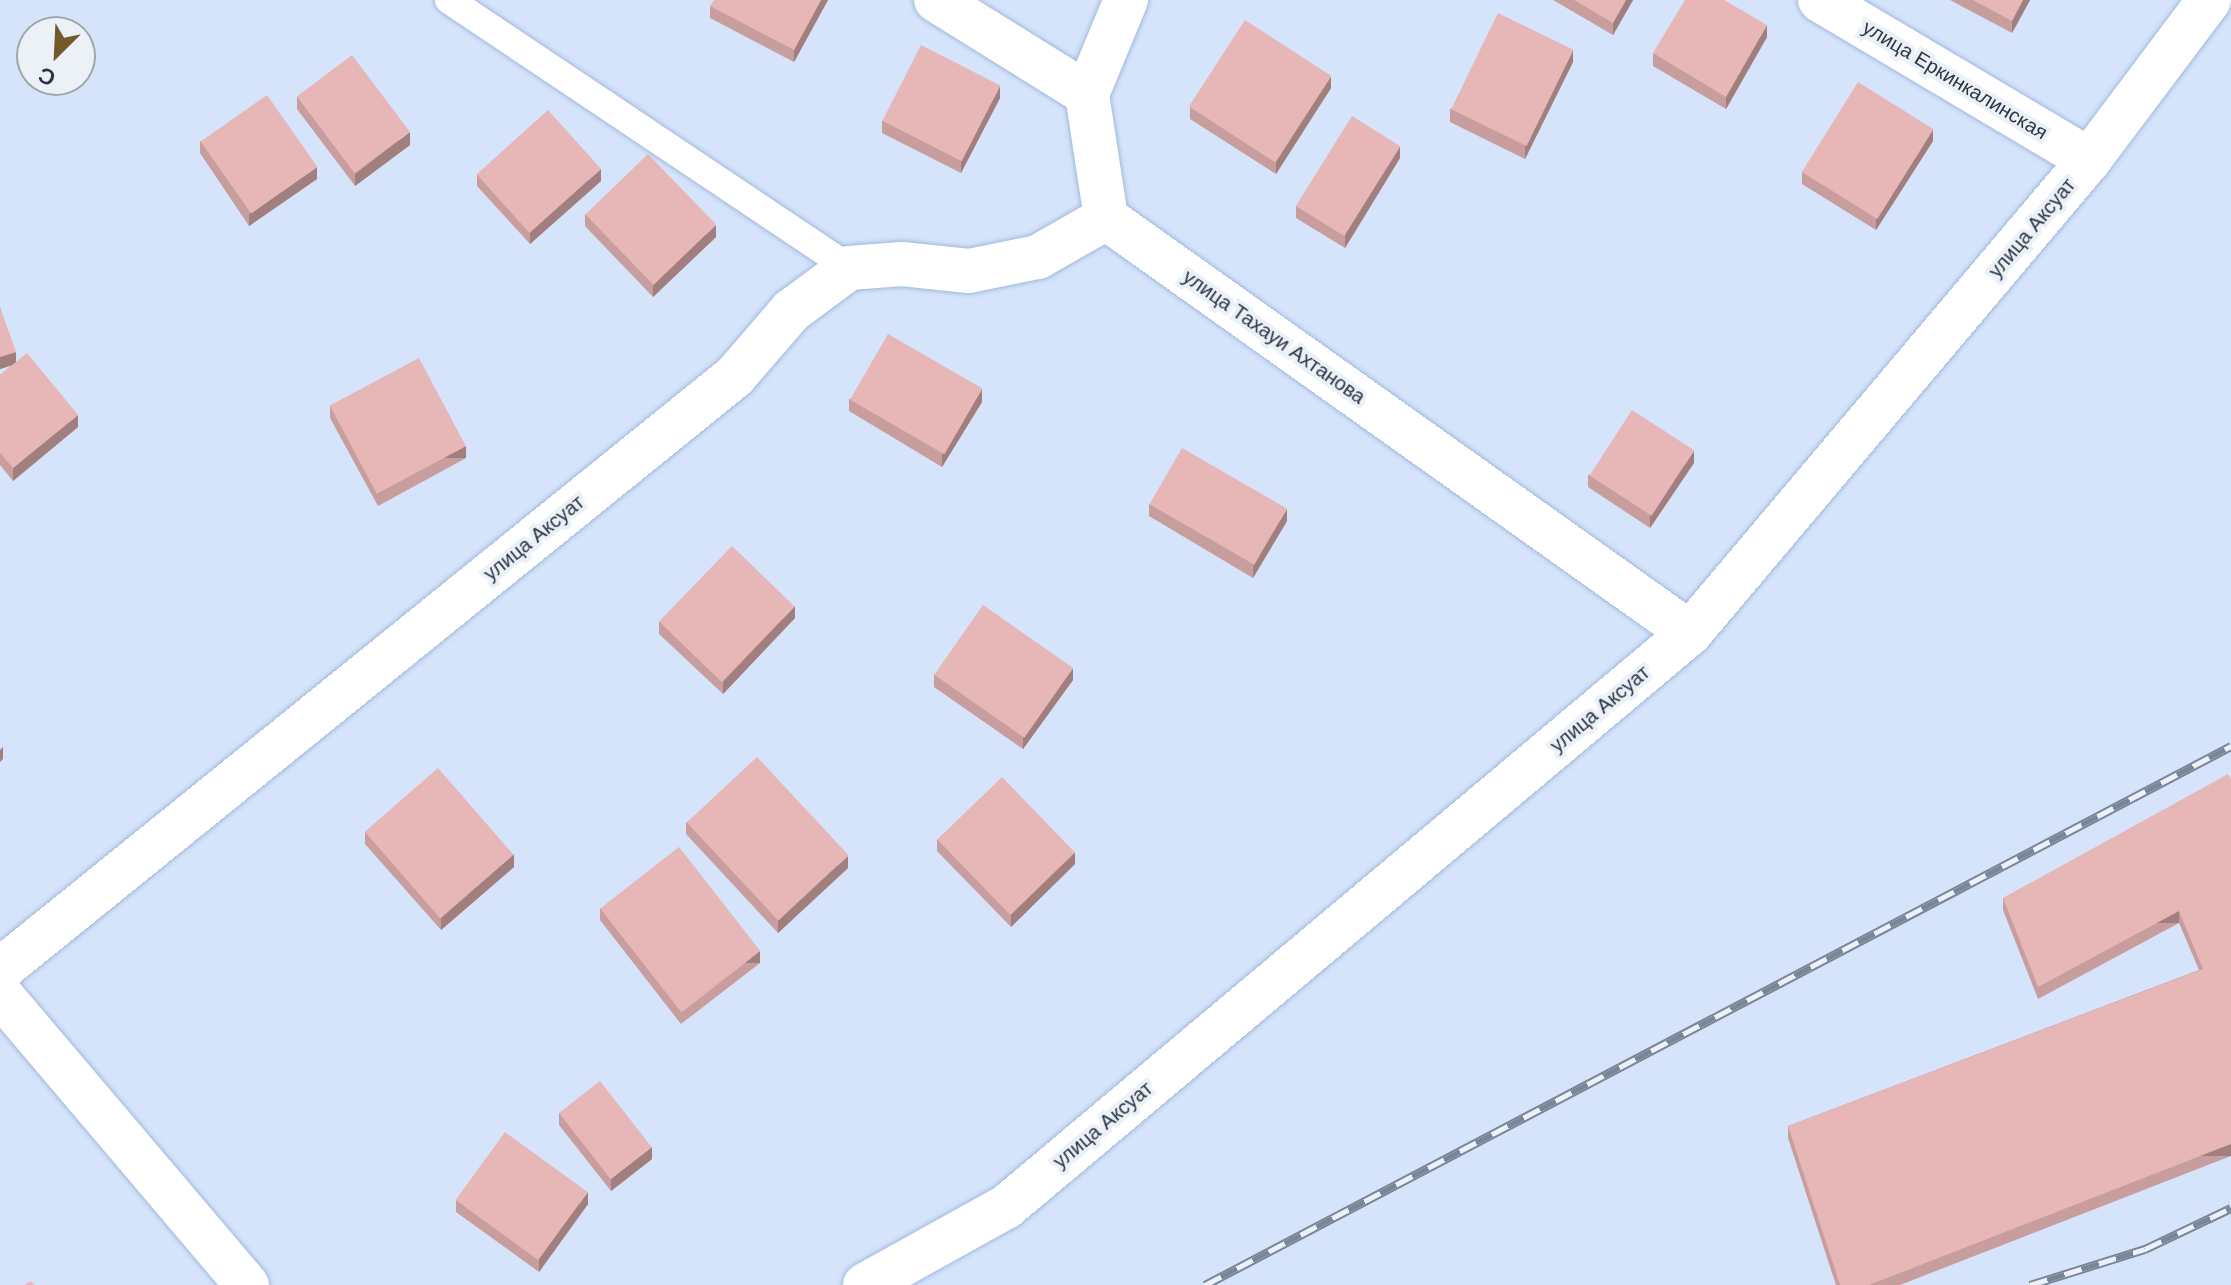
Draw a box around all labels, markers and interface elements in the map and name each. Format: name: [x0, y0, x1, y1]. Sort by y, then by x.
street label: улица Еркинкалинская: [1858, 15, 2052, 145]
north arrow: [16, 16, 96, 96]
text: С: [35, 62, 59, 91]
street label: улица Аксуат: [1983, 173, 2081, 283]
street label: улица Тахауи Ахтанова: [1178, 265, 1370, 409]
street label: улица Аксуат: [479, 490, 589, 586]
street label: улица Аксуат: [1545, 660, 1655, 758]
street label: улица Аксуат: [1048, 1076, 1158, 1174]

